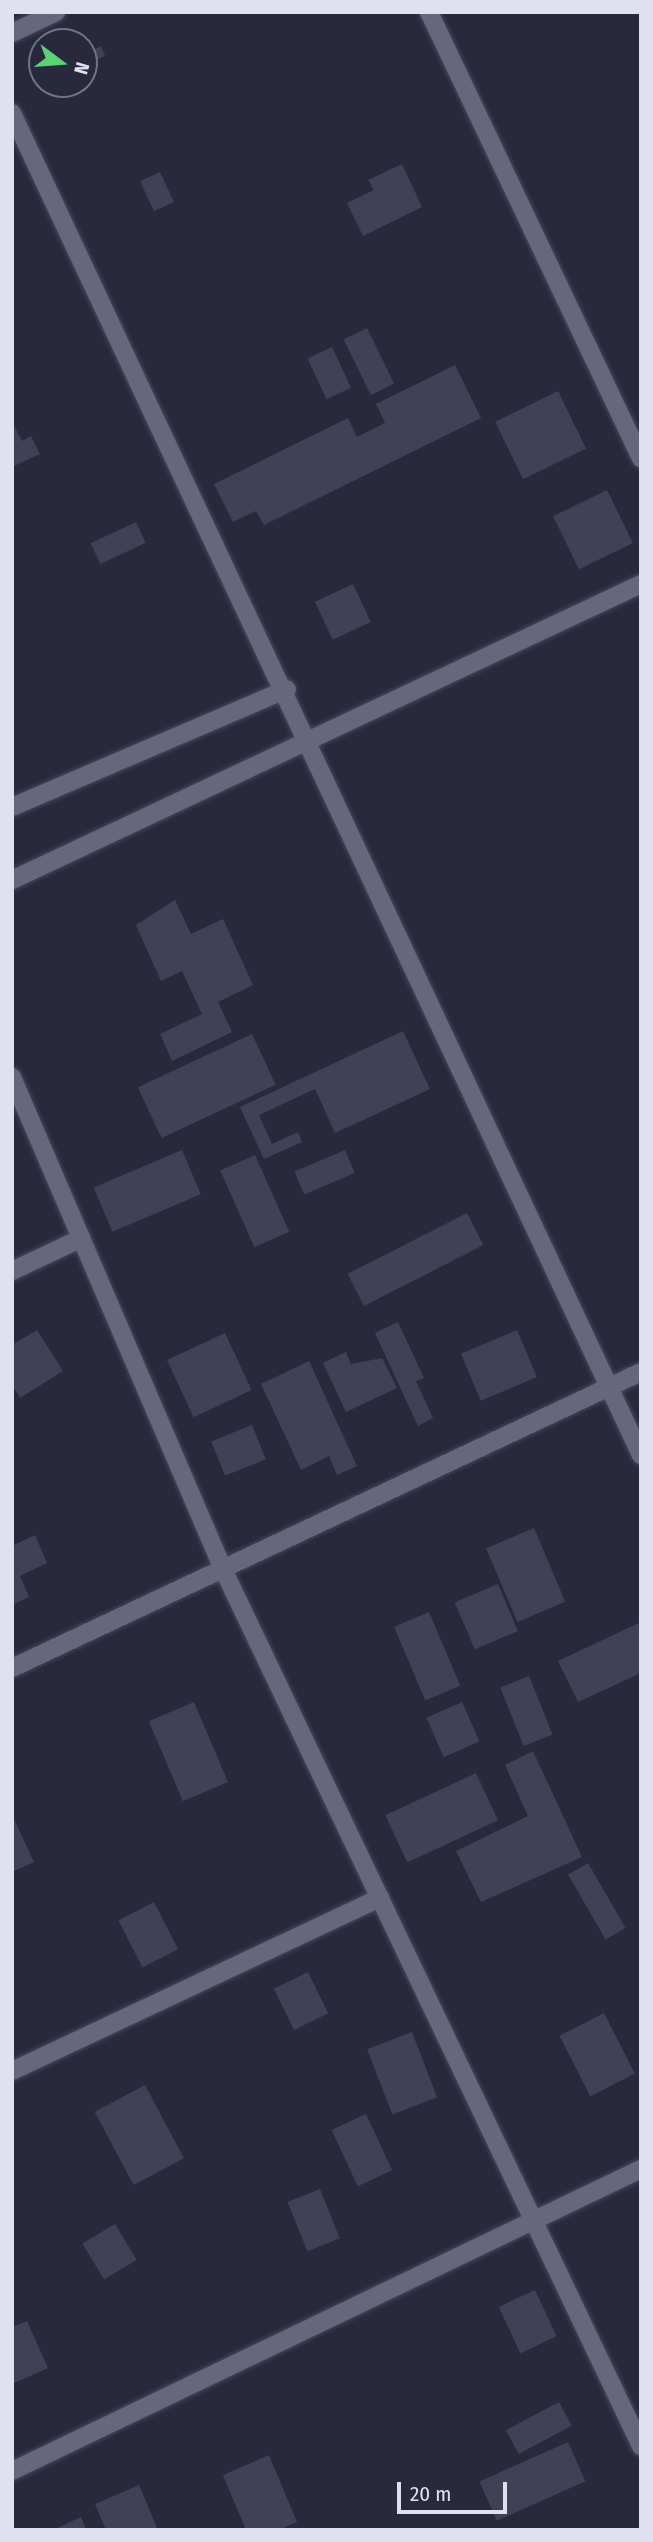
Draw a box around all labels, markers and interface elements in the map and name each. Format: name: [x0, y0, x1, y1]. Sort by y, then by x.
north arrow: [28, 28, 98, 98]
text: N: [69, 60, 94, 77]
scale bar: [401, 2468, 511, 2512]
text: 20 m: [410, 2481, 451, 2507]

